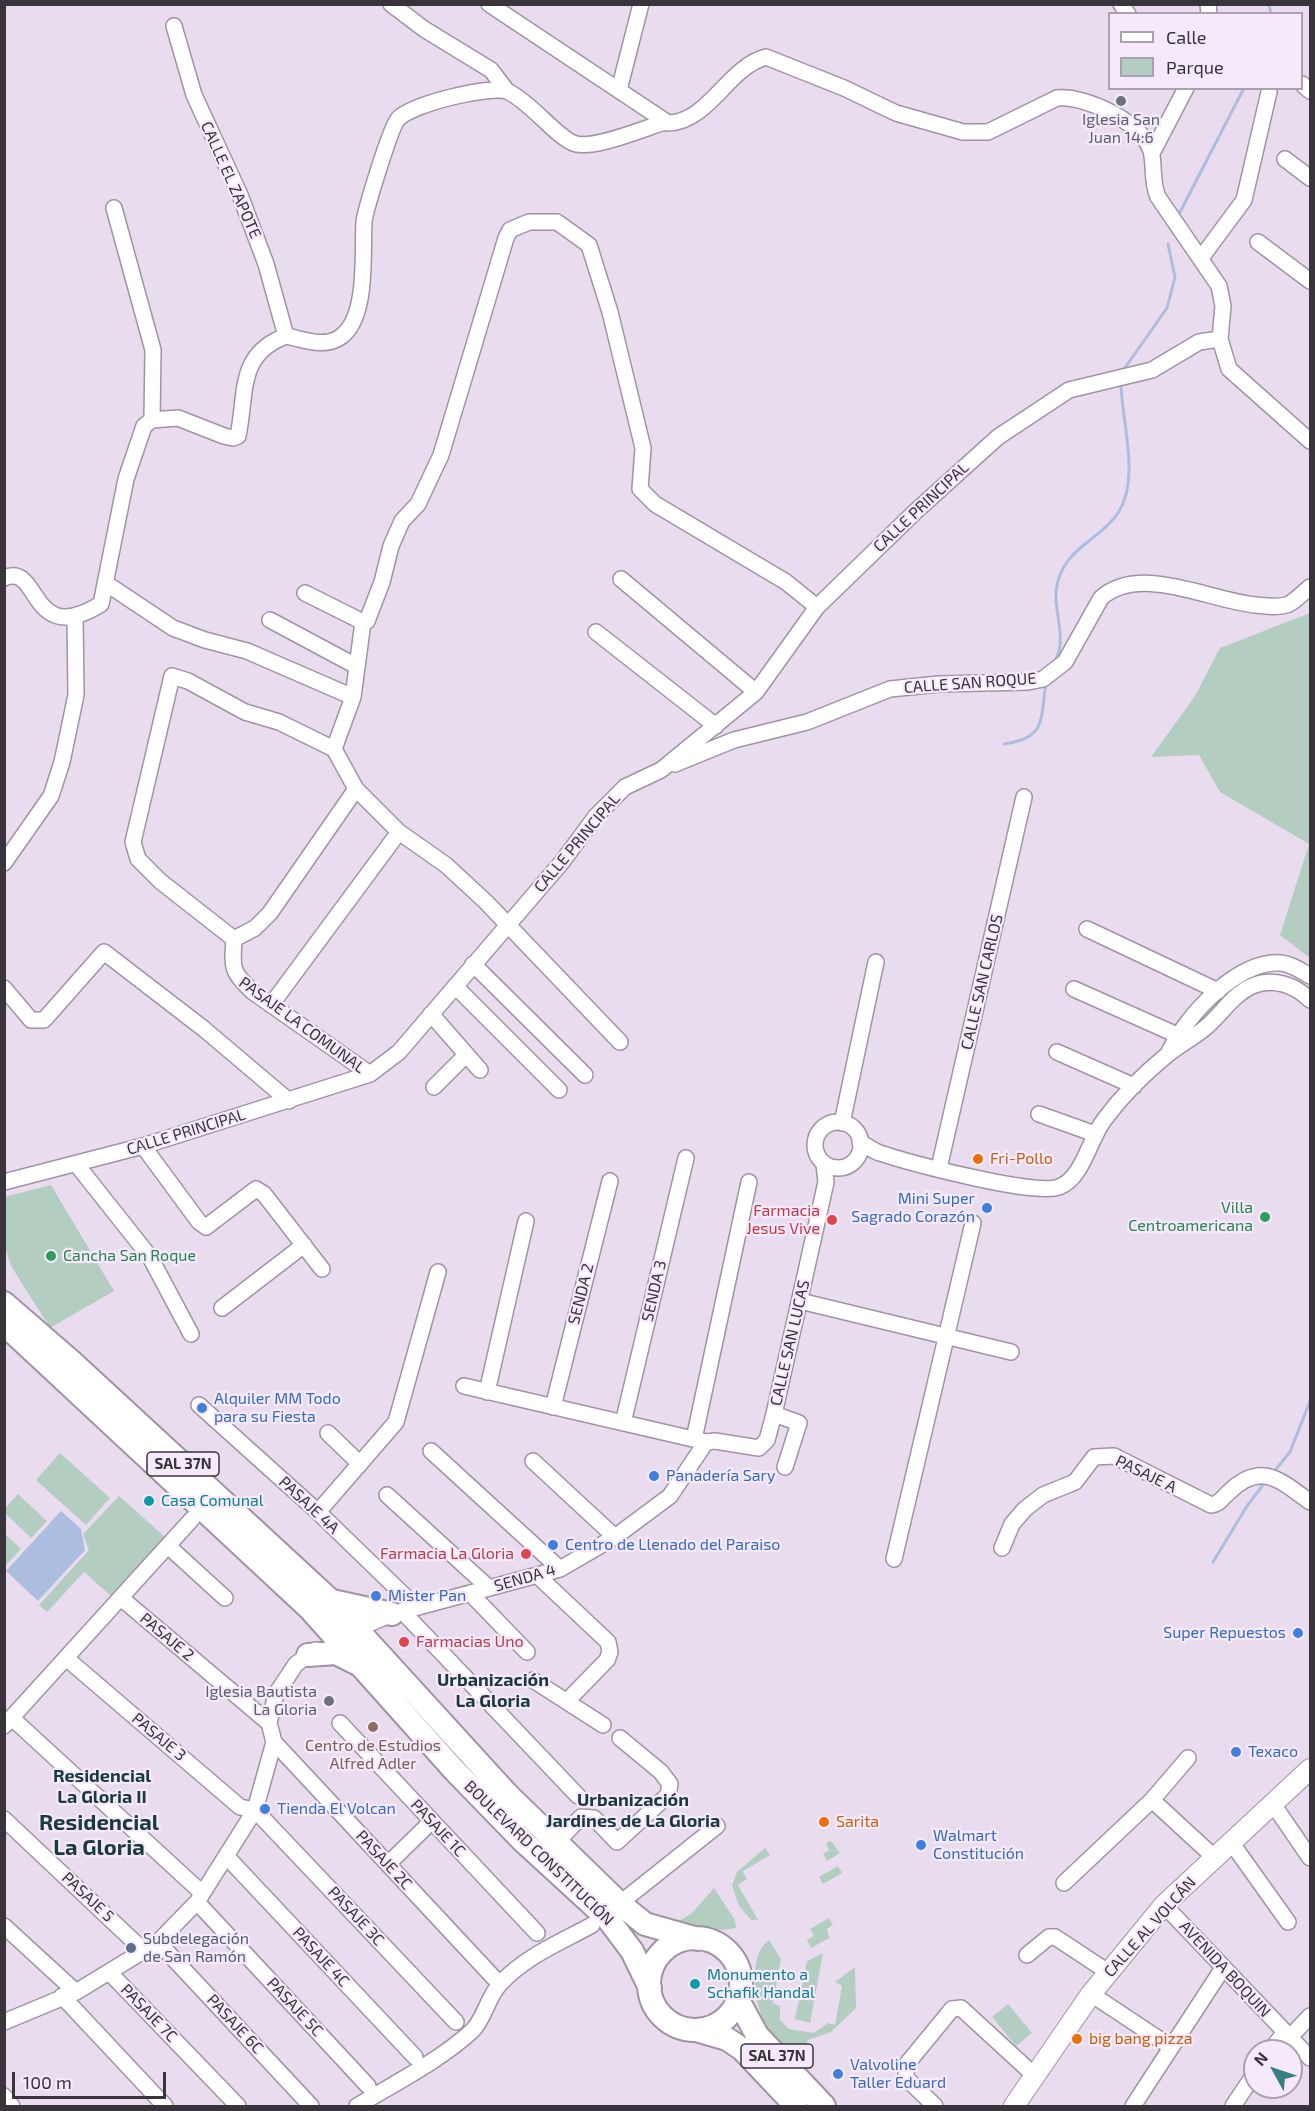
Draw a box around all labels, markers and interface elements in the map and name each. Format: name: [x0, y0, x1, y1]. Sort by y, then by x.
legend: [1108, 12, 1303, 90]
text: Calle: [1166, 26, 1207, 48]
text: Parque: [1166, 56, 1224, 78]
marker: Iglesia San Juan 14:6: [1114, 94, 1128, 108]
place label: Iglesia San Juan 14:6: [1082, 110, 1160, 148]
street label: CALLE EL ZAPOTE: [197, 119, 265, 241]
street label: CALLE PRINCIPAL: [869, 458, 973, 556]
street label: CALLE SAN ROQUE: [903, 669, 1037, 697]
street label: CALLE PRINCIPAL: [530, 790, 624, 896]
street label: CALLE SAN CARLOS: [957, 912, 1007, 1052]
street label: PASAJE LA COMUNAL: [235, 973, 369, 1077]
street label: CALLE PRINCIPAL: [124, 1105, 248, 1159]
place label: Fri-Pollo: [990, 1149, 1053, 1169]
marker: Fri-Pollo: [971, 1152, 985, 1166]
place label: Mini Super Sagrado Corazón: [851, 1189, 975, 1227]
place label: Villa Centroamericana: [1128, 1198, 1253, 1236]
place label: Farmacia Jesus Vive: [746, 1201, 820, 1239]
marker: Mini Super Sagrado Corazón: [980, 1201, 994, 1215]
marker: Villa Centroamericana: [1258, 1210, 1272, 1224]
marker: Farmacia Jesus Vive: [825, 1213, 839, 1227]
place label: Cancha San Roque: [63, 1246, 196, 1266]
marker: Cancha San Roque: [44, 1249, 58, 1263]
street label: SENDA 3: [638, 1259, 670, 1323]
street label: SENDA 2: [564, 1261, 598, 1327]
street label: CALLE SAN LUCAS: [766, 1278, 814, 1408]
place label: Alquiler MM Todo para su Fiesta: [214, 1389, 341, 1427]
marker: Alquiler MM Todo para su Fiesta: [195, 1401, 209, 1415]
street label: PASAJE A: [1112, 1451, 1180, 1497]
road number: SAL 37N: [147, 1452, 219, 1476]
place label: Panadería Sary: [666, 1466, 775, 1486]
marker: Panadería Sary: [647, 1469, 661, 1483]
street label: PASAJE 4A: [275, 1472, 343, 1538]
place label: Casa Comunal: [161, 1491, 264, 1511]
marker: Casa Comunal: [142, 1494, 156, 1508]
place label: Centro de Llenado del Paraiso: [565, 1535, 780, 1555]
marker: Centro de Llenado del Paraiso: [546, 1538, 560, 1552]
place label: Farmacia La Gloria: [380, 1544, 514, 1564]
marker: Farmacia La Gloria: [519, 1547, 533, 1561]
street label: SENDA 4: [492, 1560, 558, 1596]
place label: Mister Pan: [388, 1586, 466, 1606]
marker: Mister Pan: [369, 1589, 383, 1603]
street label: PASAJE 2: [136, 1609, 198, 1665]
place label: Super Repuestos: [1163, 1623, 1286, 1643]
marker: Super Repuestos: [1291, 1626, 1305, 1640]
place label: Farmacias Uno: [416, 1632, 524, 1652]
marker: Farmacias Uno: [397, 1635, 411, 1649]
district label: Urbanización La Gloria: [437, 1669, 549, 1712]
place label: Iglesia Bautista La Gloria: [205, 1682, 317, 1720]
marker: Iglesia Bautista La Gloria: [322, 1694, 336, 1708]
street label: PASAJE 3: [128, 1709, 190, 1765]
marker: Centro de Estudios Alfred Adler: [366, 1720, 380, 1734]
place label: Centro de Estudios Alfred Adler: [305, 1736, 441, 1774]
place label: Texaco: [1248, 1742, 1298, 1762]
marker: Texaco: [1229, 1745, 1243, 1759]
district label: Residencial La Gloria II: [53, 1765, 151, 1808]
street label: BOULEVARD CONSTITUCIÓN: [460, 1777, 618, 1929]
district label: Urbanización Jardines de La Gloria: [546, 1789, 720, 1832]
street label: PASAJE 1C: [407, 1795, 469, 1861]
place label: Tienda El Volcan: [277, 1799, 396, 1819]
marker: Tienda El Volcan: [258, 1802, 272, 1816]
district label: Residencial La Gloria: [39, 1810, 159, 1862]
place label: Sarita: [836, 1812, 879, 1832]
marker: Sarita: [817, 1815, 831, 1829]
street label: PASAJE 2C: [352, 1826, 416, 1894]
place label: Walmart Constitución: [933, 1826, 1024, 1864]
marker: Walmart Constitución: [914, 1838, 928, 1852]
street label: PASAJE 5: [58, 1868, 118, 1926]
street label: CALLE AL VOLCÁN: [1100, 1873, 1200, 1981]
street label: PASAJE 3C: [324, 1882, 388, 1950]
street label: AVENIDA BOQUIN: [1175, 1917, 1275, 2021]
street label: PASAJE 4C: [289, 1923, 353, 1991]
place label: Subdelegación de San Ramón: [143, 1929, 249, 1967]
marker: Subdelegación de San Ramón: [124, 1941, 138, 1955]
place label: Monumento a Schafik Handal: [707, 1965, 815, 2003]
street label: PASAJE 5C: [263, 1974, 327, 2040]
marker: Monumento a Schafik Handal: [688, 1977, 702, 1991]
street label: PASAJE 7C: [117, 1980, 181, 2046]
street label: PASAJE 6C: [203, 1990, 267, 2058]
place label: big bang pizza: [1089, 2029, 1193, 2049]
marker: big bang pizza: [1070, 2032, 1084, 2046]
north arrow: [1243, 2039, 1303, 2099]
road number: SAL 37N: [741, 2044, 813, 2068]
text: N: [1249, 2048, 1271, 2069]
place label: Valvoline Taller Eduard: [850, 2055, 946, 2093]
scale bar: [15, 2060, 170, 2098]
marker: Valvoline Taller Eduard: [831, 2067, 845, 2081]
text: 100 m: [23, 2071, 72, 2093]

